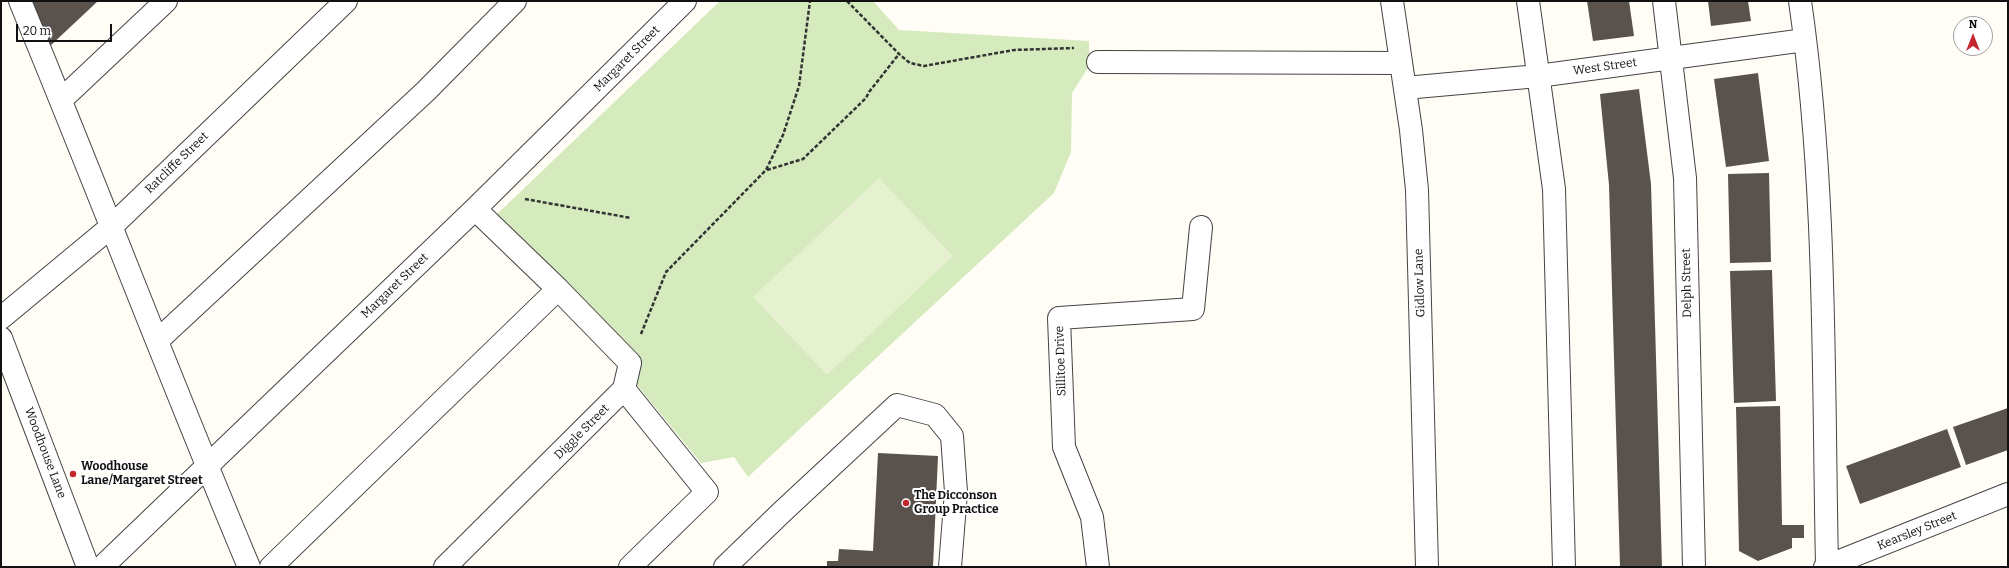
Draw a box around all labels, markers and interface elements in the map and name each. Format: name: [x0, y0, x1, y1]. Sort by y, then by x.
scale bar: [18, 16, 114, 42]
north arrow: [1953, 16, 1993, 56]
text: N: [1969, 18, 1977, 31]
street label: Margaret Street: [591, 23, 663, 95]
text: 20 m: [23, 24, 51, 38]
street label: West Street: [1572, 55, 1638, 79]
street label: Ratcliffe Street: [142, 129, 212, 197]
street label: Gidlow Lane: [1412, 248, 1428, 318]
street label: Delph Street: [1679, 248, 1695, 318]
street label: Margaret Street: [359, 250, 431, 322]
street label: Sillitoe Drive: [1053, 326, 1069, 396]
street label: Diggle Street: [552, 402, 612, 462]
street label: Woodhouse Lane: [21, 406, 69, 500]
place label: Woodhouse Lane/Margaret Street: [81, 460, 203, 488]
marker: Woodhouse Lane/Margaret Street: [68, 469, 78, 479]
place label: The Dicconson Group Practice: [914, 489, 998, 517]
marker: The Dicconson Group Practice: [901, 498, 911, 508]
street label: Kearsley Street: [1875, 509, 1959, 553]

